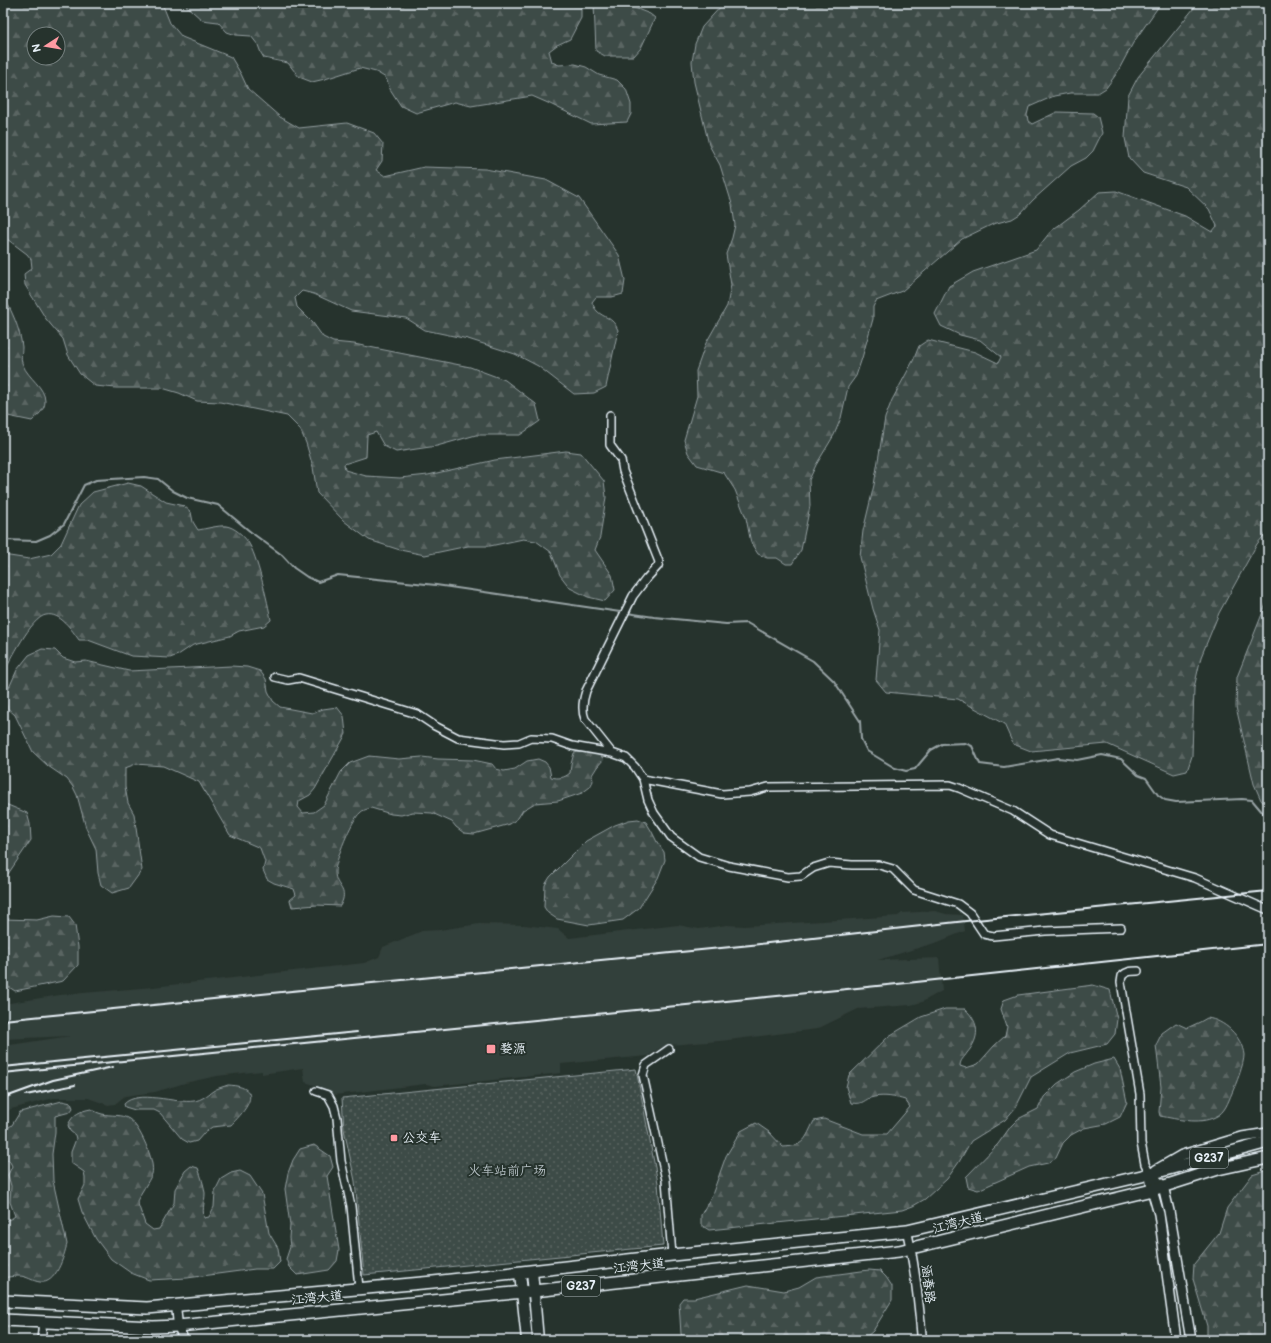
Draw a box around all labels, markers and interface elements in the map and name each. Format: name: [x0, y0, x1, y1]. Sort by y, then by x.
north arrow: [26, 26, 66, 66]
text: N: [29, 43, 44, 53]
place label: 婺源: [500, 1041, 526, 1057]
marker: 婺源: [485, 1043, 497, 1055]
place label: 公交车: [402, 1130, 441, 1146]
marker: 公交车: [389, 1133, 399, 1143]
road number: G237: [1190, 1148, 1228, 1168]
park label: 火车站前广场: [468, 1163, 546, 1179]
street label: 江湾大道: [931, 1209, 985, 1237]
street label: 江湾大道: [612, 1255, 666, 1277]
street label: 涵春路: [918, 1264, 938, 1304]
road number: G237: [562, 1276, 600, 1296]
street label: 江湾大道: [290, 1288, 344, 1308]

